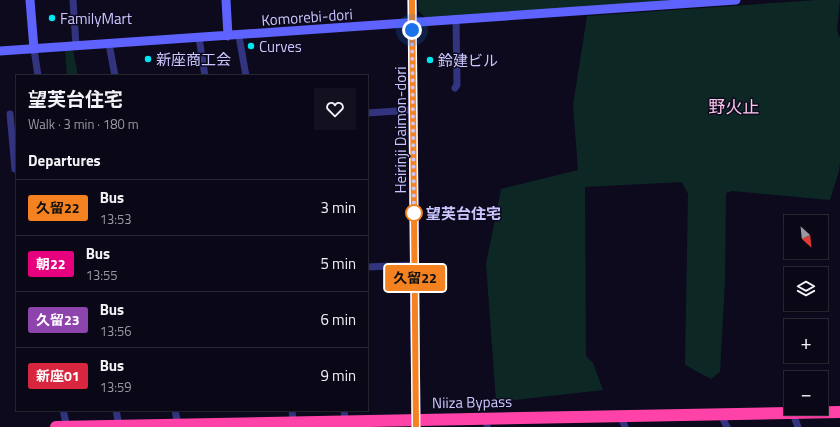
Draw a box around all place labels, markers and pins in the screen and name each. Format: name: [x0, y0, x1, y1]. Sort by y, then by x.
place label: FamilyMart: [60, 7, 133, 30]
marker: FamilyMart: [47, 13, 57, 23]
place label: Curves: [259, 35, 302, 58]
marker: Curves: [246, 41, 256, 51]
place label: 新座商工会: [156, 48, 231, 71]
place label: 鈴建ビル: [438, 49, 498, 72]
marker: 新座商工会: [143, 54, 153, 64]
marker: 鈴建ビル: [425, 55, 435, 65]
place label: 望芙台住宅: [426, 202, 501, 225]
marker: 望芙台住宅: [405, 204, 423, 222]

